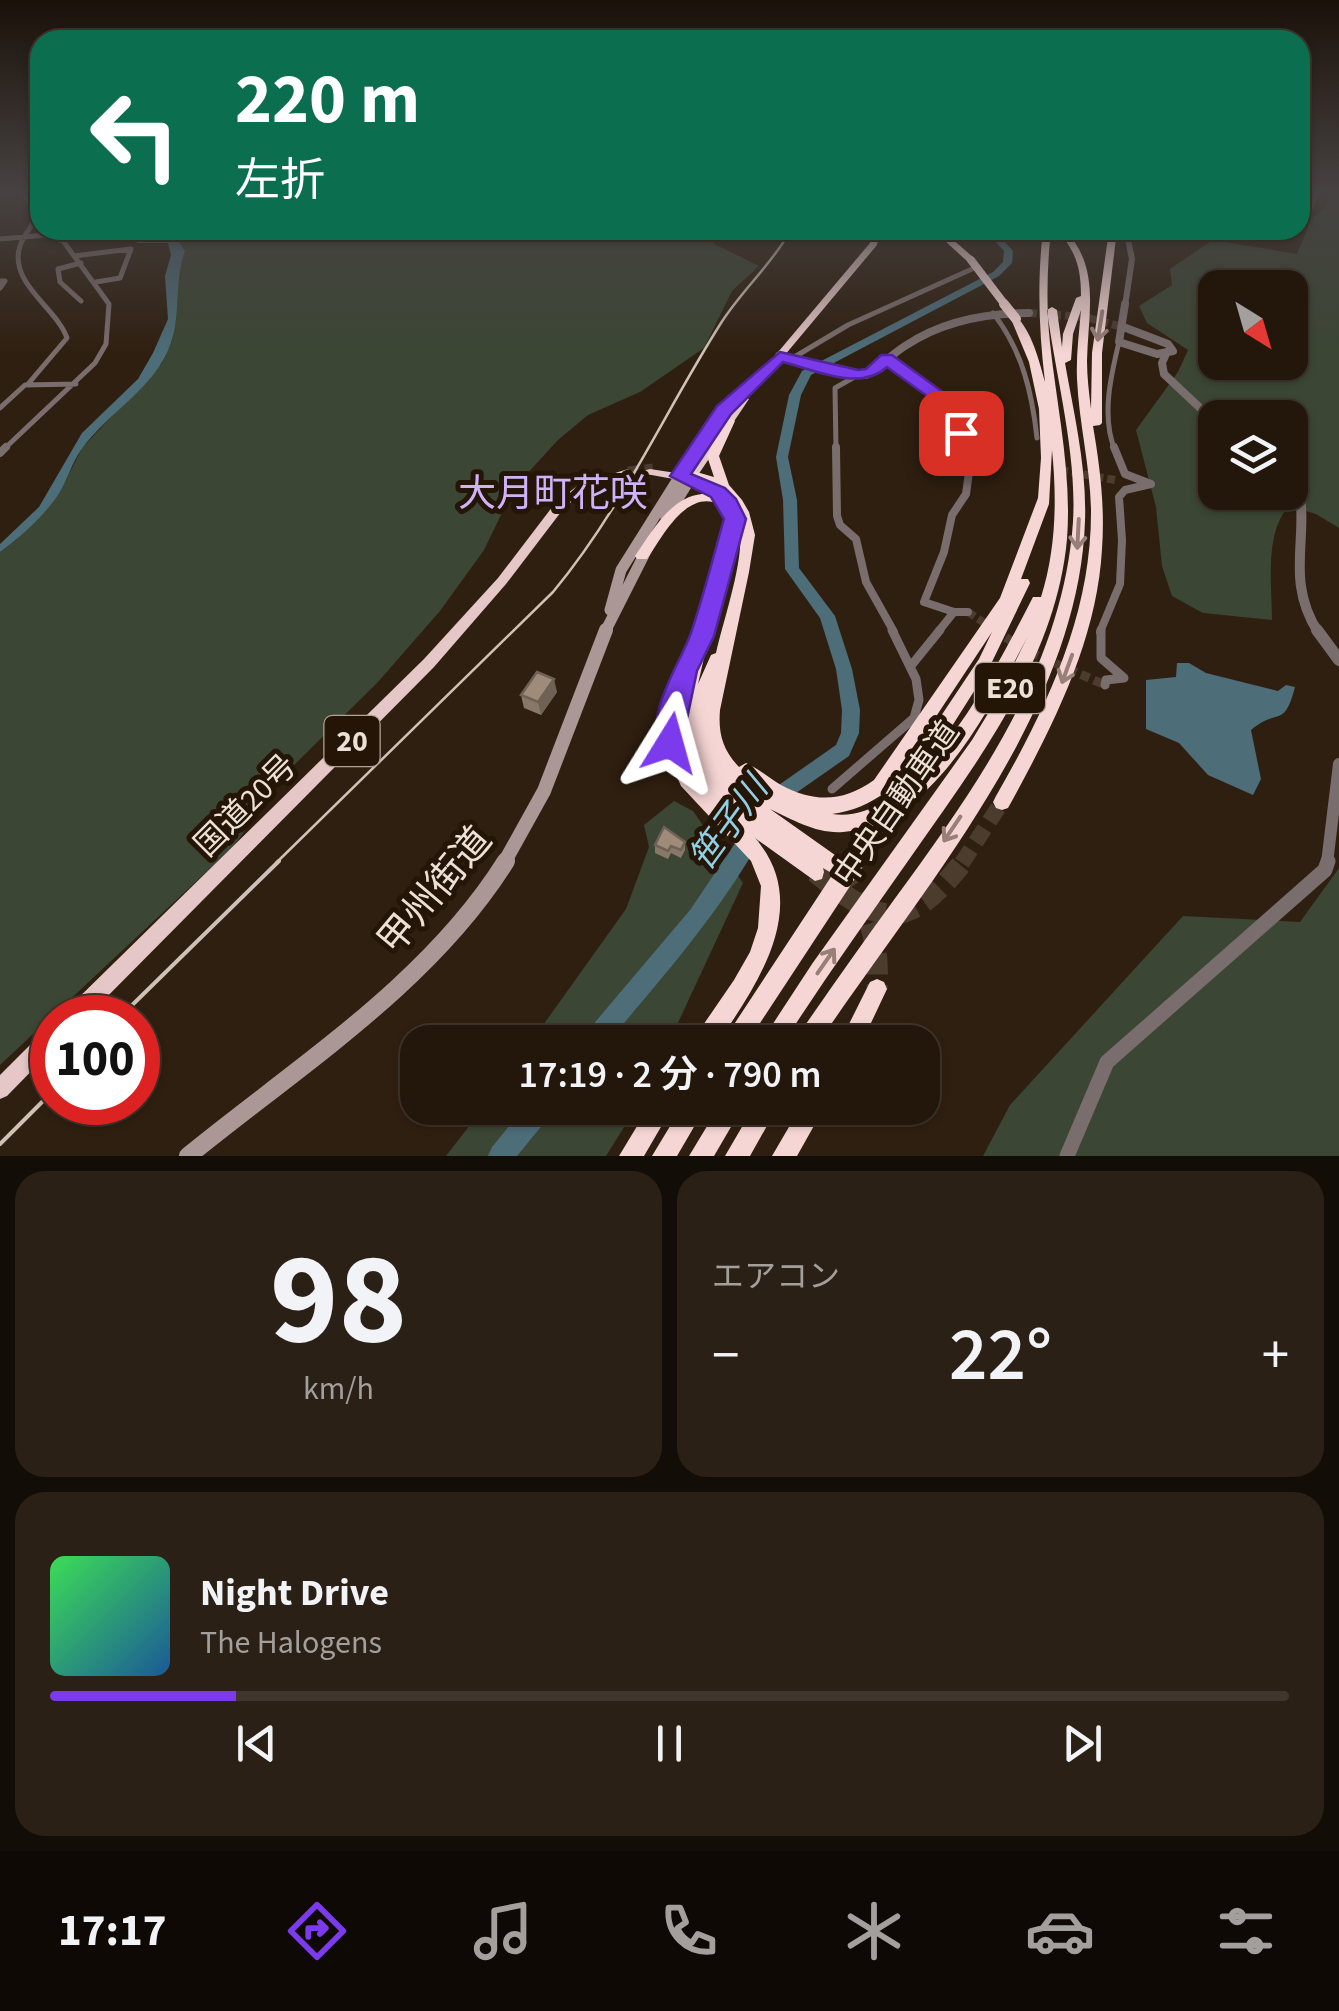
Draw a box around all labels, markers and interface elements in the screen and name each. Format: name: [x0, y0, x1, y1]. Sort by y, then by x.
text: 220 m: [235, 50, 420, 150]
icon: left: [70, 70, 200, 200]
text: 左折: [235, 149, 325, 213]
north arrow: [1198, 270, 1308, 380]
map controls: [1198, 270, 1308, 510]
one-way arrow: [1091, 310, 1109, 342]
pin: [919, 391, 1004, 476]
button: layers: [1198, 400, 1308, 510]
icon: arrive: [934, 406, 989, 461]
district label: 大月町花咲: [458, 467, 648, 521]
one-way arrow: [1068, 517, 1087, 549]
one-way arrow: [1057, 653, 1075, 684]
road number: E20: [975, 663, 1045, 713]
position arrow: [618, 691, 722, 795]
street label: 中央自動車道: [823, 712, 971, 895]
road number: 20: [324, 716, 380, 766]
street label: 国道20号: [184, 744, 307, 867]
water label: 笹子川: [678, 763, 782, 881]
one-way arrow: [942, 814, 963, 842]
street label: 甲州街道: [365, 815, 504, 966]
one-way arrow: [815, 948, 836, 976]
speed limit sign: 100: [30, 995, 160, 1125]
text: 17:19 · 2 分 · 790 m: [519, 1048, 821, 1102]
text: 98: [270, 1208, 407, 1393]
text: エアコン: [712, 1254, 840, 1300]
text: 22°: [949, 1302, 1052, 1409]
text: −: [712, 1317, 739, 1395]
text: +: [1262, 1317, 1289, 1395]
text: km/h: [303, 1366, 374, 1412]
text: Night Drive: [200, 1566, 389, 1620]
text: The Halogens: [200, 1620, 382, 1666]
icon: previous: [229, 1716, 284, 1771]
icon: pause: [642, 1716, 697, 1771]
icon: next: [1055, 1716, 1110, 1771]
icon: directions: [282, 1896, 352, 1966]
icon: music: [468, 1896, 538, 1966]
icon: phone: [654, 1896, 724, 1966]
icon: climate: [839, 1896, 909, 1966]
icon: car: [1025, 1896, 1095, 1966]
icon: filters: [1211, 1896, 1281, 1966]
text: 17:17: [58, 1899, 166, 1963]

